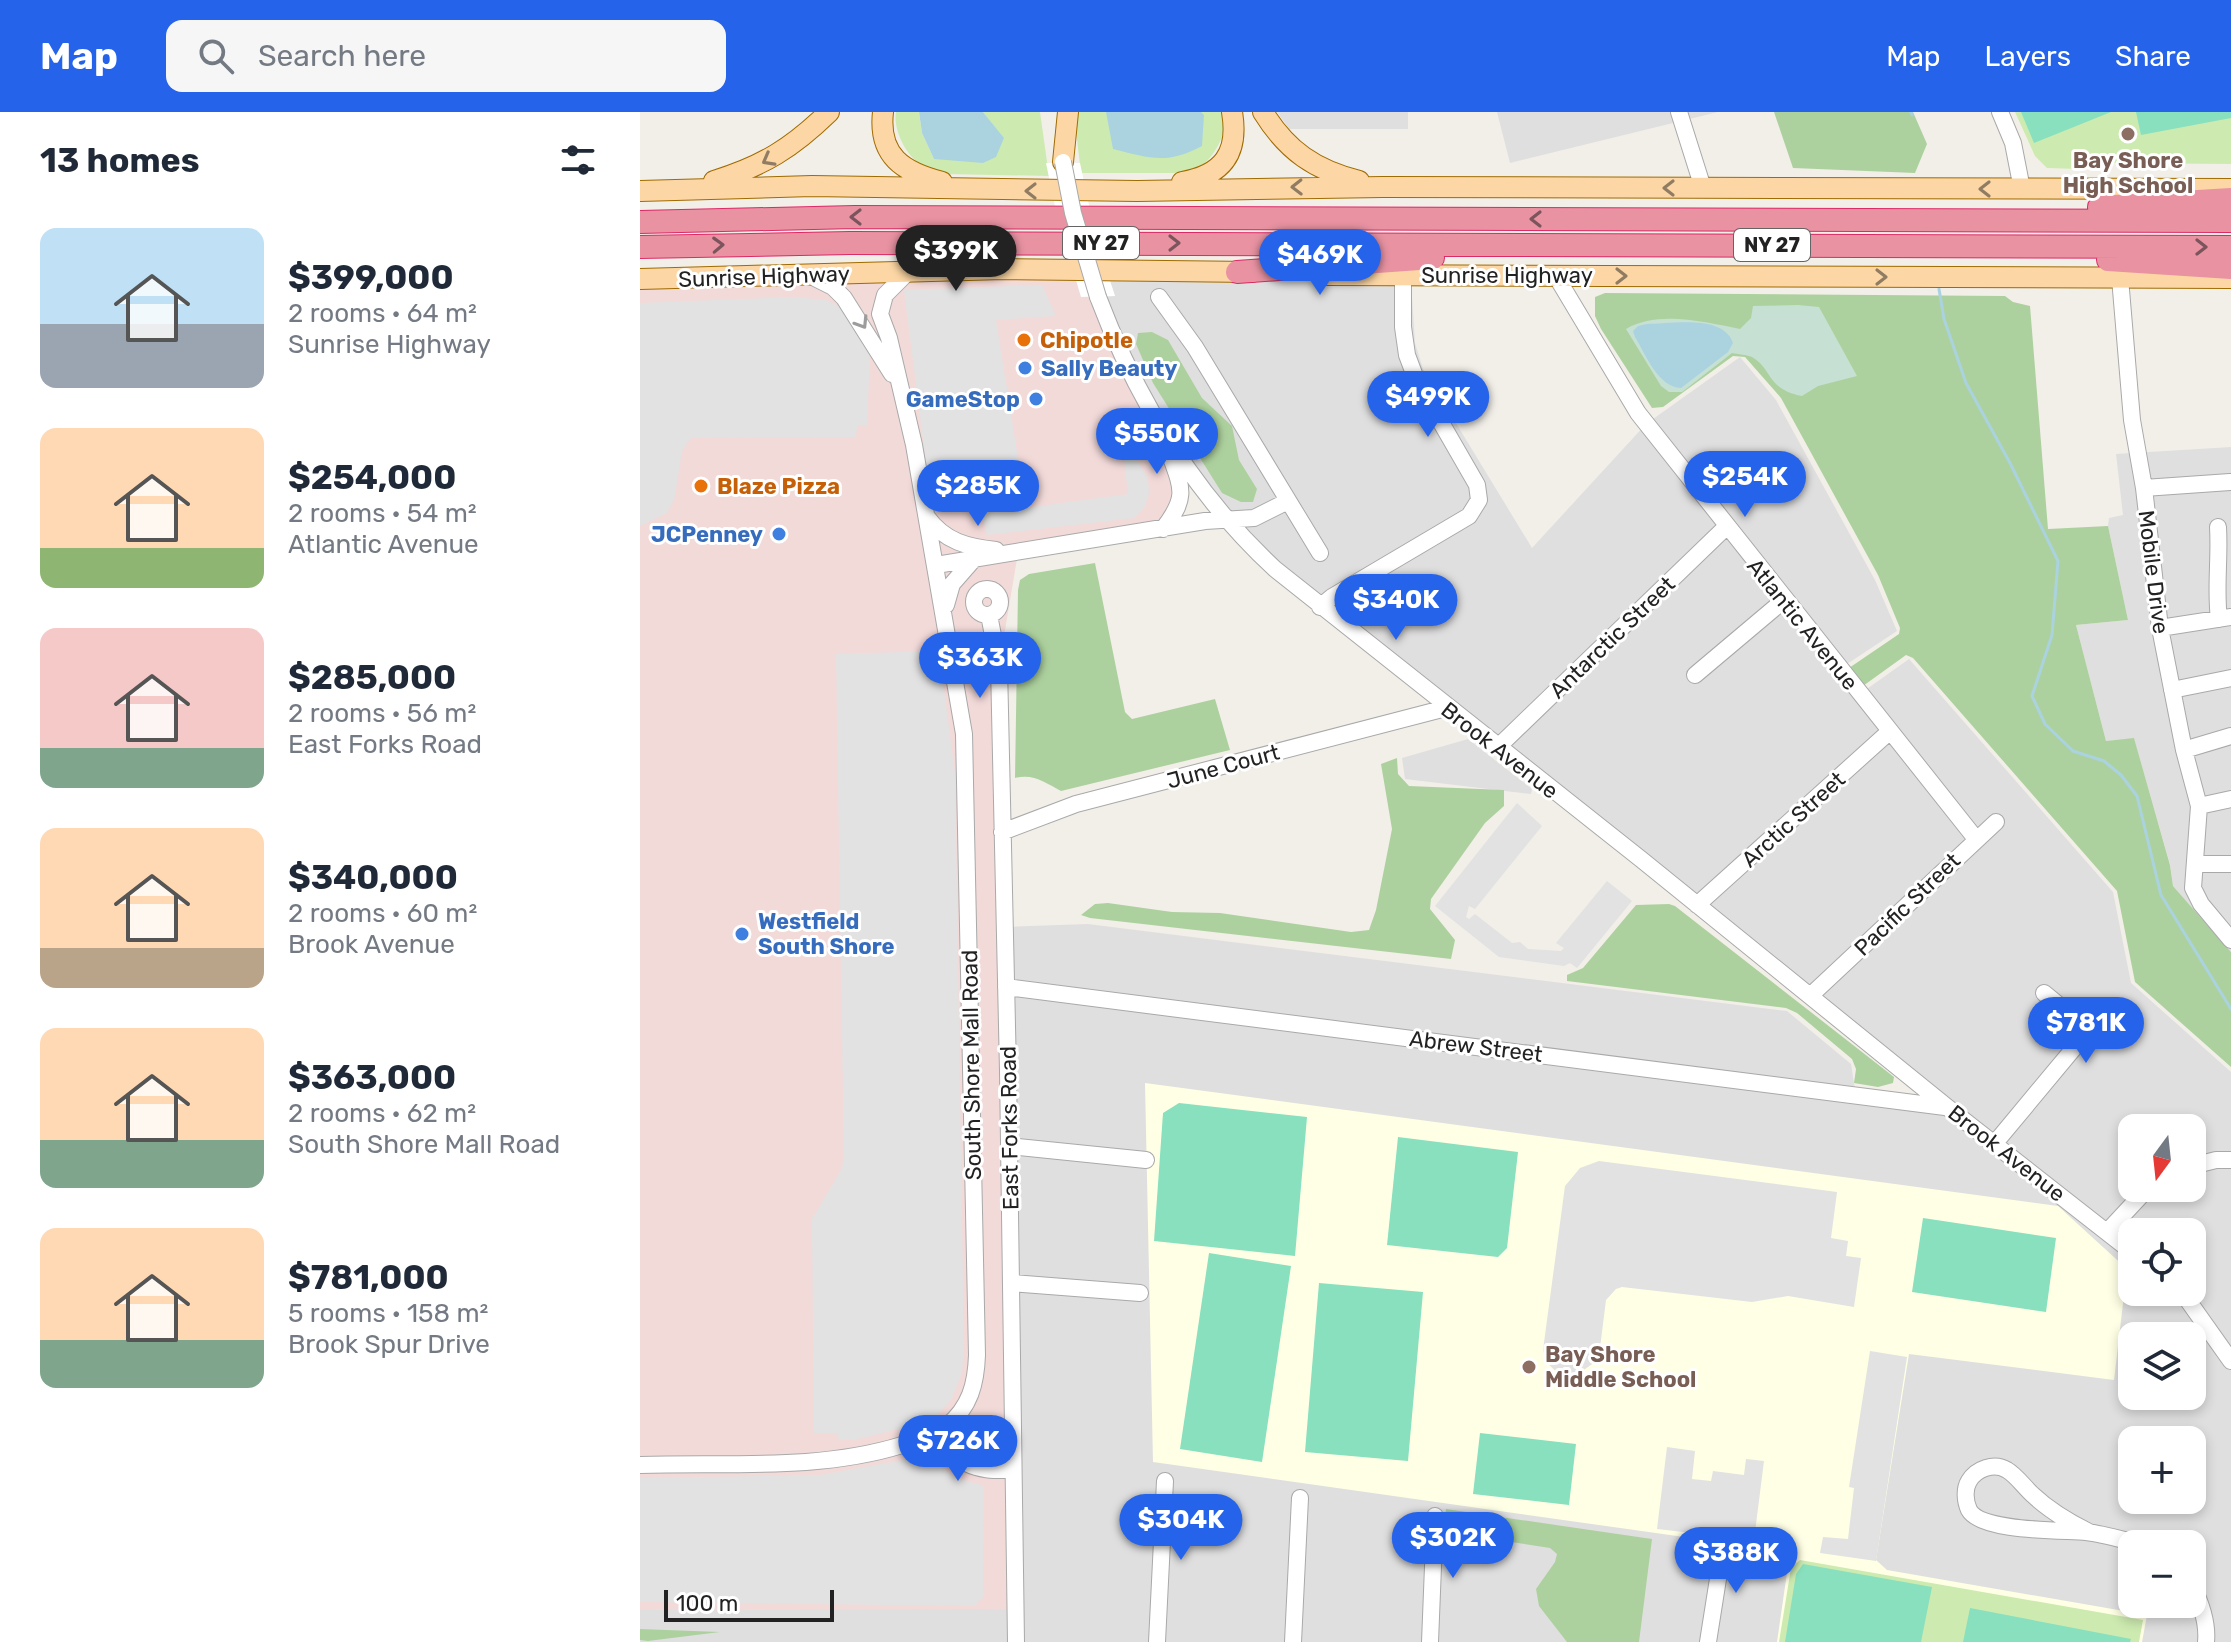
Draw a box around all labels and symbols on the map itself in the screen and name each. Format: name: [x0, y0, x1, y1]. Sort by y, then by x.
marker: Bay Shore High School: [2119, 125, 2137, 143]
place label: Bay Shore High School: [2063, 147, 2193, 199]
one-way arrow: [762, 150, 777, 166]
one-way arrow: [1290, 179, 1303, 196]
one-way arrow: [1662, 179, 1675, 197]
one-way arrow: [1978, 180, 1991, 198]
one-way arrow: [1024, 182, 1037, 200]
one-way arrow: [849, 208, 862, 226]
one-way arrow: [1529, 210, 1542, 228]
pin: $399K: [900, 225, 1012, 293]
road number: NY 27: [1063, 227, 1139, 259]
pin: $469K: [1264, 229, 1376, 297]
road number: NY 27: [1734, 229, 1810, 261]
one-way arrow: [1168, 234, 1181, 252]
one-way arrow: [712, 236, 725, 253]
one-way arrow: [2195, 238, 2208, 256]
street label: Sunrise Highway: [678, 260, 850, 293]
street label: Sunrise Highway: [1421, 262, 1593, 289]
one-way arrow: [1615, 267, 1628, 285]
one-way arrow: [1875, 268, 1888, 286]
one-way arrow: [852, 314, 867, 329]
place label: Chipotle: [1040, 327, 1133, 354]
marker: Chipotle: [1015, 331, 1033, 349]
place label: Sally Beauty: [1041, 355, 1177, 382]
marker: Sally Beauty: [1016, 359, 1034, 377]
pin: $499K: [1372, 371, 1484, 439]
place label: GameStop: [906, 386, 1020, 413]
marker: GameStop: [1027, 390, 1045, 408]
pin: $550K: [1101, 408, 1213, 476]
pin: $254K: [1689, 451, 1801, 519]
pin: $285K: [922, 460, 1034, 528]
place label: Blaze Pizza: [717, 473, 840, 500]
marker: Blaze Pizza: [692, 477, 710, 495]
street label: Mobile Drive: [2133, 509, 2174, 635]
place label: JCPenney: [651, 521, 763, 548]
marker: JCPenney: [770, 525, 788, 543]
street label: Atlantic Avenue: [1741, 553, 1864, 696]
street label: Antarctic Street: [1544, 570, 1681, 704]
pin: $340K: [1340, 574, 1452, 642]
pin: $363K: [924, 632, 1036, 700]
street label: Brook Avenue: [1436, 696, 1564, 804]
street label: June Court: [1164, 738, 1283, 794]
street label: Arctic Street: [1736, 766, 1851, 873]
street label: Pacific Street: [1849, 847, 1966, 962]
place label: Westfield South Shore: [758, 908, 895, 960]
marker: Westfield South Shore: [733, 925, 751, 943]
street label: South Shore Mall Road: [956, 950, 987, 1180]
pin: $781K: [2030, 997, 2142, 1065]
street label: Abrew Street: [1408, 1025, 1545, 1068]
street label: East Forks Road: [995, 1046, 1024, 1210]
street label: Brook Avenue: [1943, 1099, 2071, 1207]
north arrow: [2118, 1114, 2206, 1202]
place label: Bay Shore Middle School: [1545, 1341, 1696, 1393]
marker: Bay Shore Middle School: [1520, 1358, 1538, 1376]
pin: $726K: [902, 1415, 1014, 1483]
pin: $304K: [1125, 1494, 1237, 1562]
pin: $302K: [1397, 1512, 1509, 1580]
pin: $388K: [1680, 1527, 1792, 1595]
scale bar: [664, 1586, 834, 1622]

